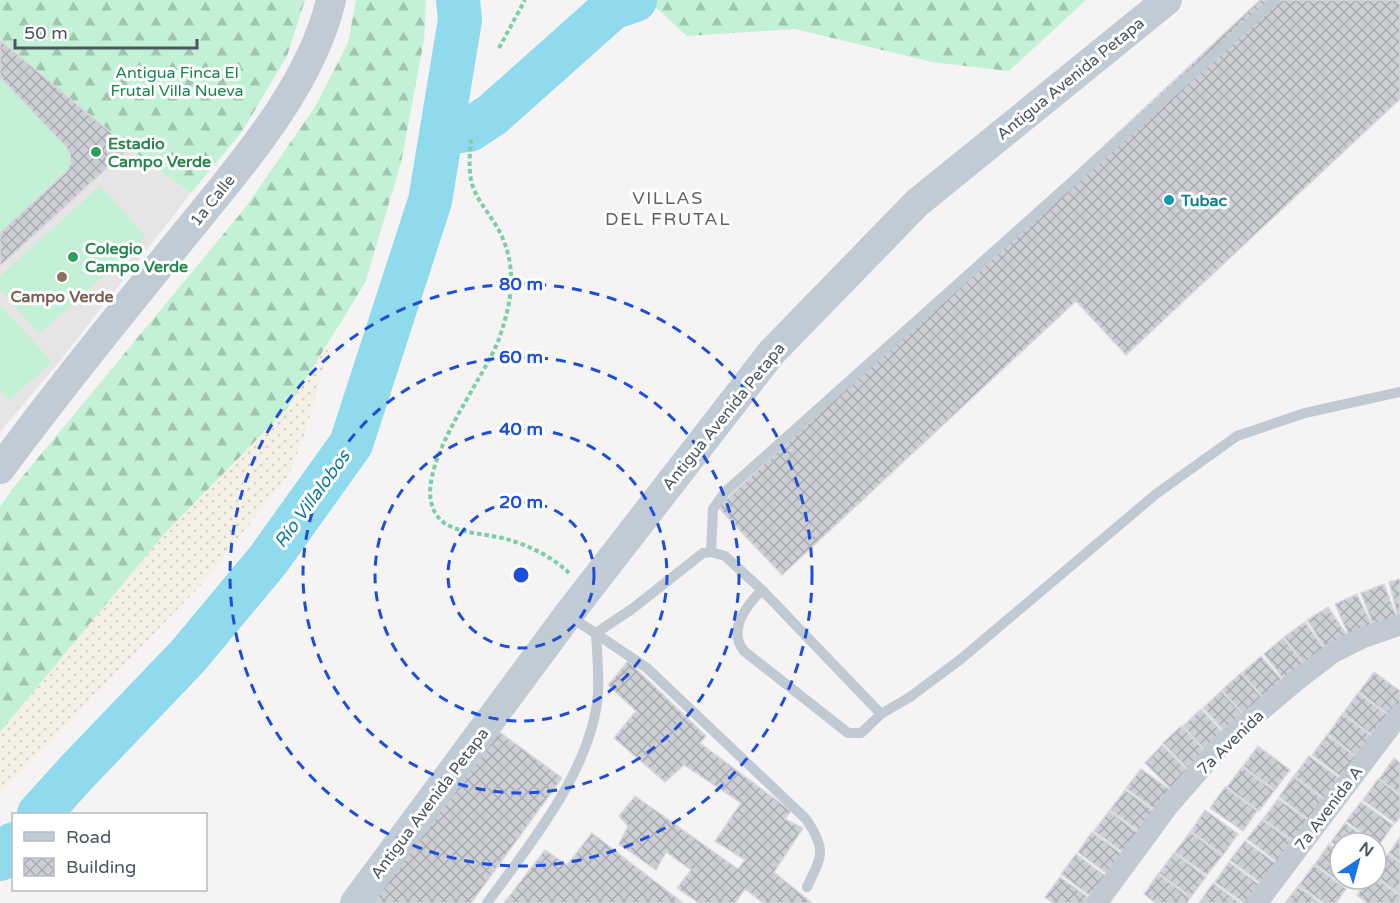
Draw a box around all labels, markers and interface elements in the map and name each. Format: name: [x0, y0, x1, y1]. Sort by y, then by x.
scale bar: [15, 12, 196, 50]
street label: Antigua Avenida Petapa: [993, 13, 1148, 144]
text: 50 m: [24, 22, 68, 44]
park label: Antigua Finca El Frutal Villa Nueva: [110, 63, 244, 101]
place label: Estadio Campo Verde: [108, 134, 211, 172]
marker: Estadio Campo Verde: [89, 145, 103, 159]
street label: 1a Calle: [186, 171, 240, 230]
district label: VILLAS DEL FRUTAL: [605, 187, 731, 230]
place label: Tubac: [1180, 191, 1228, 211]
marker: Tubac: [1162, 193, 1176, 207]
place label: Colegio Campo Verde: [85, 239, 188, 277]
marker: Colegio Campo Verde: [66, 250, 80, 264]
marker: Campo Verde: [55, 270, 69, 284]
text: 80 m: [499, 273, 543, 295]
place label: Campo Verde: [10, 287, 114, 307]
street label: Antigua Avenida Petapa: [658, 339, 789, 494]
text: 60 m: [499, 346, 543, 368]
text: 40 m: [499, 418, 543, 440]
water label: Río Villalobos: [269, 445, 356, 552]
text: 20 m: [499, 491, 543, 513]
centre of rings: [511, 565, 531, 585]
street label: 7a Avenida: [1193, 706, 1268, 779]
street label: Antigua Avenida Petapa: [366, 724, 493, 883]
street label: 7a Avenida A: [1290, 762, 1367, 855]
legend: [12, 813, 207, 891]
text: Road: [66, 826, 111, 848]
north arrow: [1328, 831, 1388, 891]
text: N: [1355, 838, 1377, 862]
text: Building: [66, 856, 136, 878]

